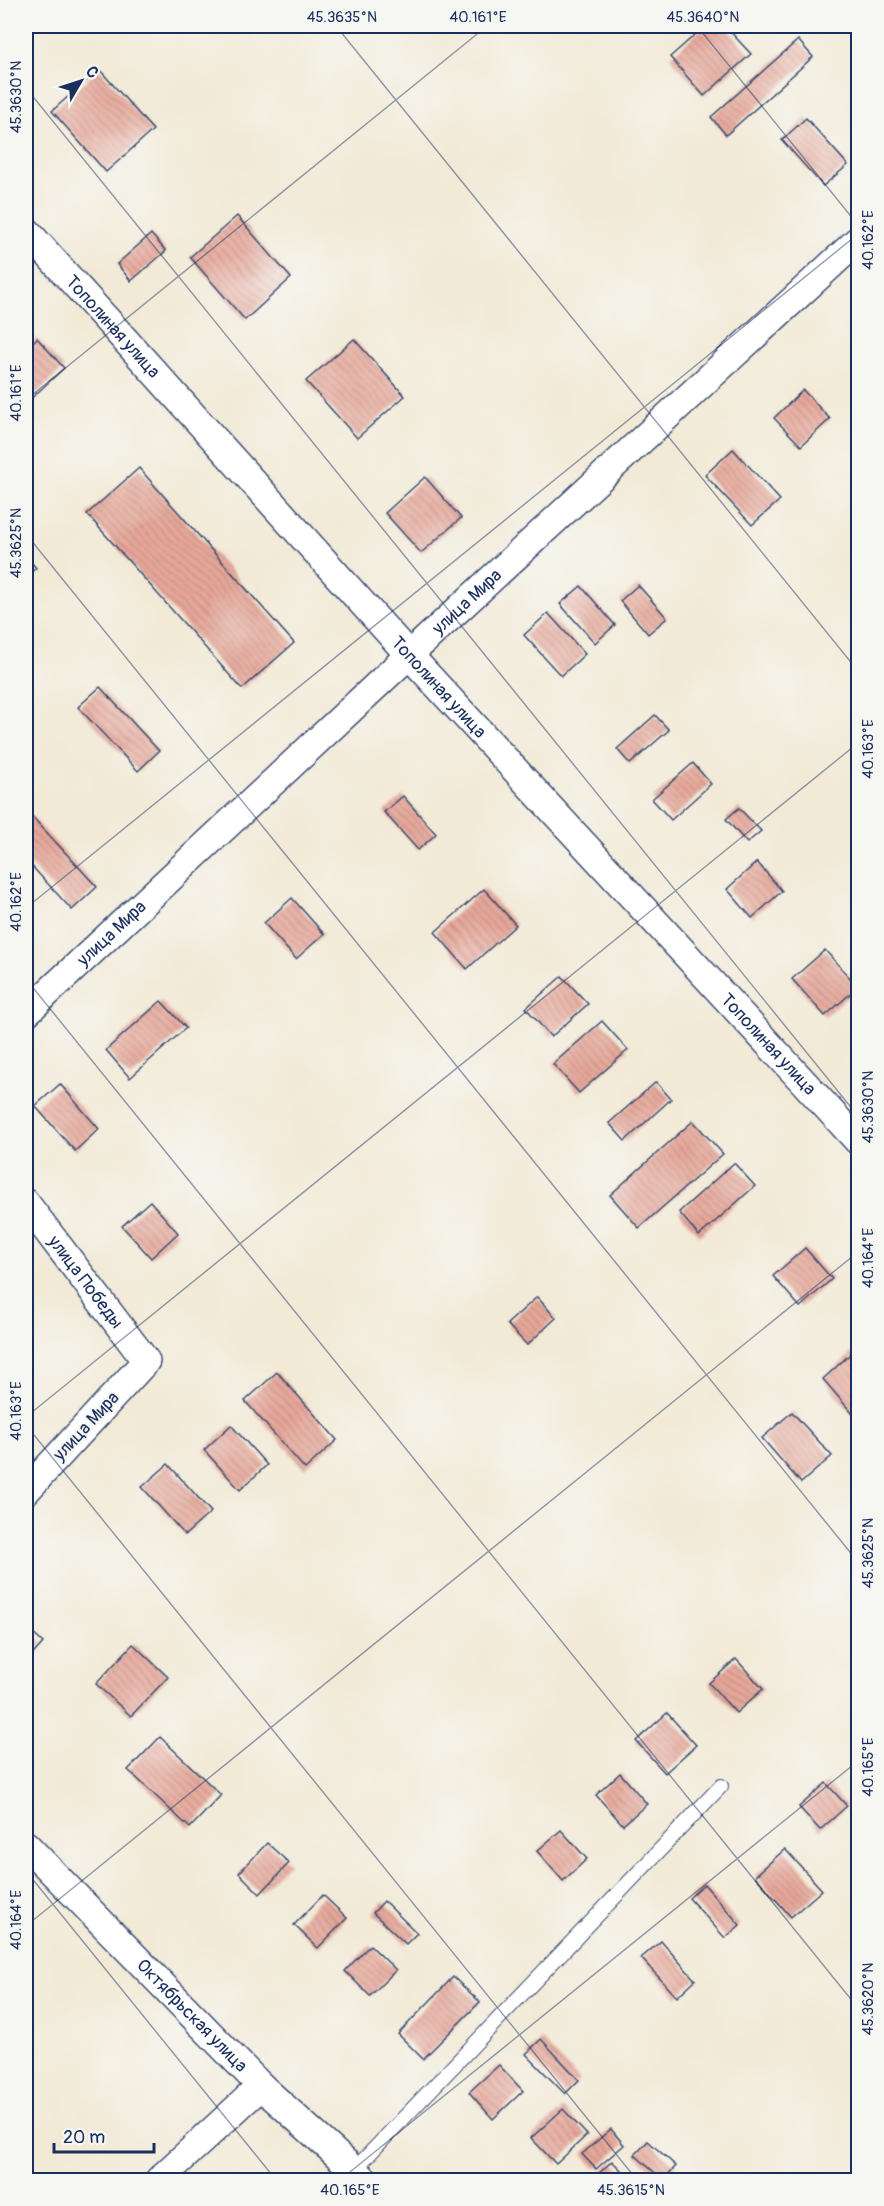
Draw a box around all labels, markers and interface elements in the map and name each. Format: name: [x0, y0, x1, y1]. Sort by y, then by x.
text: 45.3635°N: [307, 8, 377, 27]
text: 40.161°E: [449, 8, 507, 27]
text: 45.3640°N: [667, 8, 739, 27]
north arrow: [51, 51, 111, 111]
text: 45.3630°N: [7, 61, 26, 133]
text: С: [81, 62, 103, 82]
text: 40.162°E: [859, 210, 878, 270]
street label: Тополиная улица: [60, 271, 165, 383]
text: 40.161°E: [7, 364, 26, 422]
text: 45.3625°N: [7, 508, 26, 578]
street label: улица Мира: [427, 564, 507, 640]
street label: Тополиная улица: [386, 632, 491, 743]
text: 40.163°E: [859, 719, 878, 779]
text: 40.162°E: [7, 872, 26, 932]
street label: улица Мира: [72, 895, 151, 972]
street label: Тополиная улица: [715, 989, 821, 1100]
text: 45.3630°N: [859, 1071, 878, 1143]
text: 40.164°E: [859, 1228, 878, 1288]
street label: улица Победы: [42, 1230, 128, 1333]
text: 40.163°E: [7, 1381, 26, 1441]
street label: улица Мира: [48, 1387, 124, 1467]
text: 45.3625°N: [859, 1518, 878, 1588]
text: 40.165°E: [859, 1737, 878, 1797]
text: 40.164°E: [7, 1890, 26, 1950]
street label: Октябрьская улица: [131, 1954, 252, 2077]
text: 45.3620°N: [859, 1963, 878, 2035]
scale bar: [54, 2116, 154, 2154]
text: 20 m: [63, 2126, 105, 2149]
text: 40.165°E: [320, 2181, 380, 2200]
text: 45.3615°N: [597, 2181, 665, 2200]

